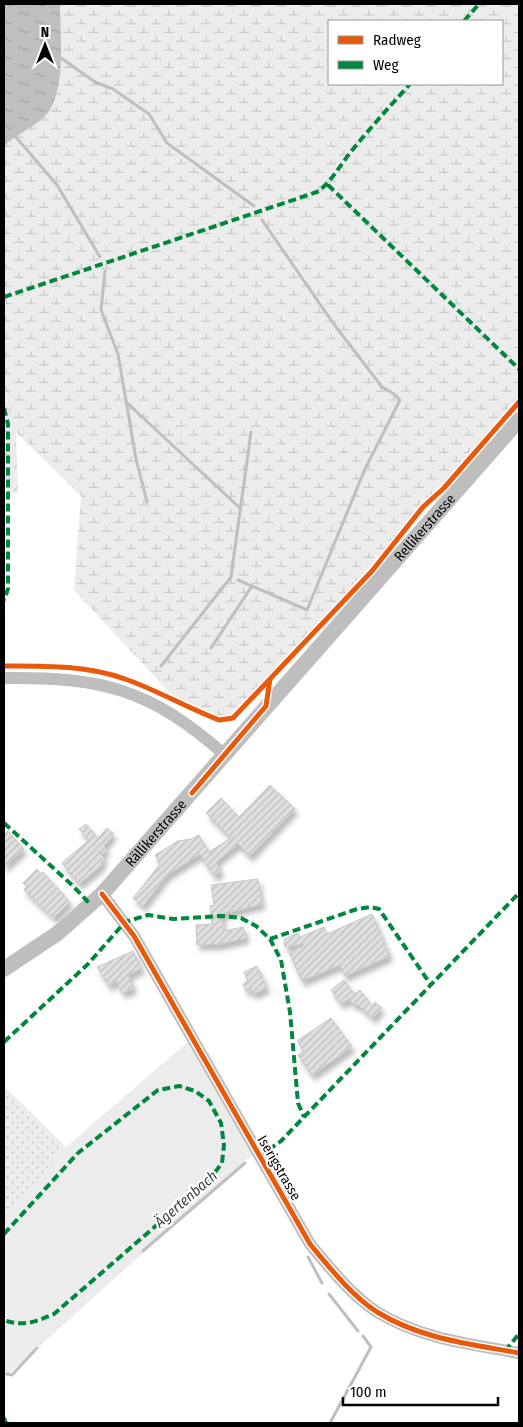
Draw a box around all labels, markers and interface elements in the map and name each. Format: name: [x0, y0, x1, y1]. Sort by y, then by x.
north arrow: [20, 20, 70, 70]
legend: [328, 20, 503, 85]
text: N: [41, 24, 49, 41]
text: Radweg: [373, 31, 421, 49]
text: Weg: [373, 56, 399, 74]
street label: Rellikerstrasse: [390, 490, 459, 564]
street label: Rällikerstrasse: [122, 796, 190, 870]
street label: Iserigstrasse: [254, 1133, 304, 1203]
water label: Ägertenbach: [150, 1167, 221, 1232]
scale bar: [343, 1374, 498, 1406]
text: 100 m: [350, 1383, 387, 1401]

